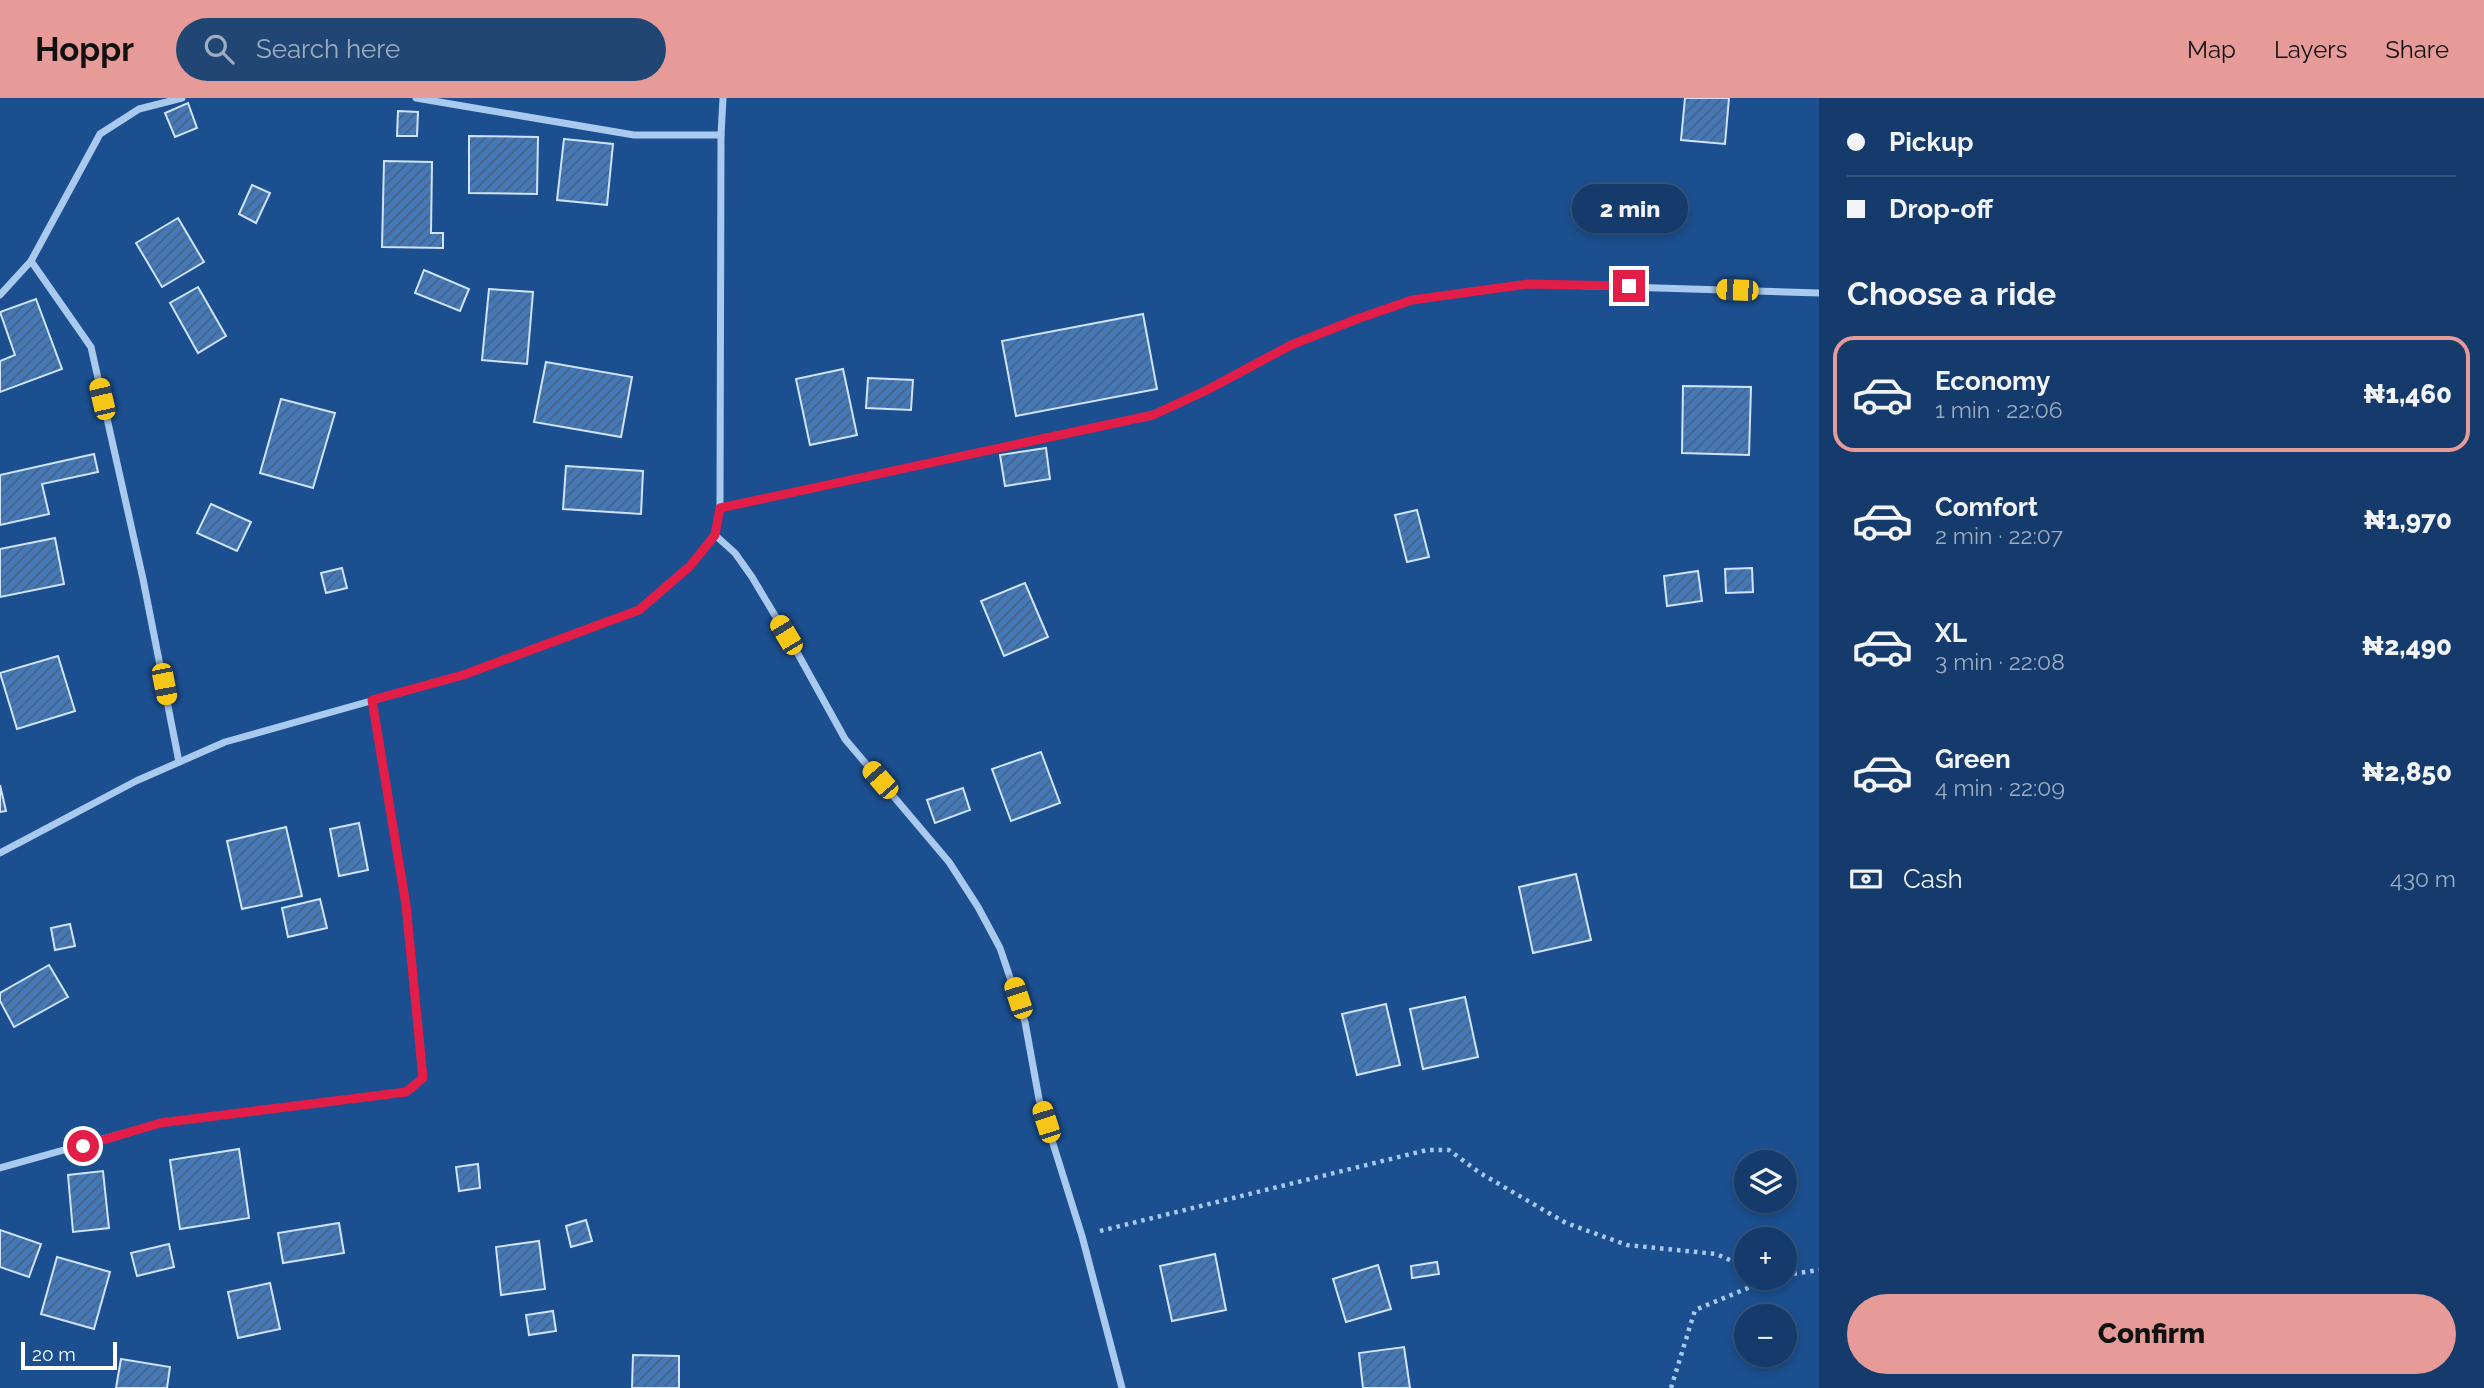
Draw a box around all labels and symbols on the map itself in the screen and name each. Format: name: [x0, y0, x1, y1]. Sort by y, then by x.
callout: 2 min: [1571, 184, 1687, 234]
route end: [1613, 270, 1645, 302]
car: [1716, 279, 1759, 301]
car: [88, 376, 117, 422]
car: [767, 612, 806, 658]
car: [150, 661, 179, 707]
car: [859, 757, 902, 803]
car: [1002, 975, 1035, 1021]
car: [1030, 1099, 1063, 1145]
route start: [67, 1130, 99, 1162]
scale bar: [21, 1339, 117, 1371]

